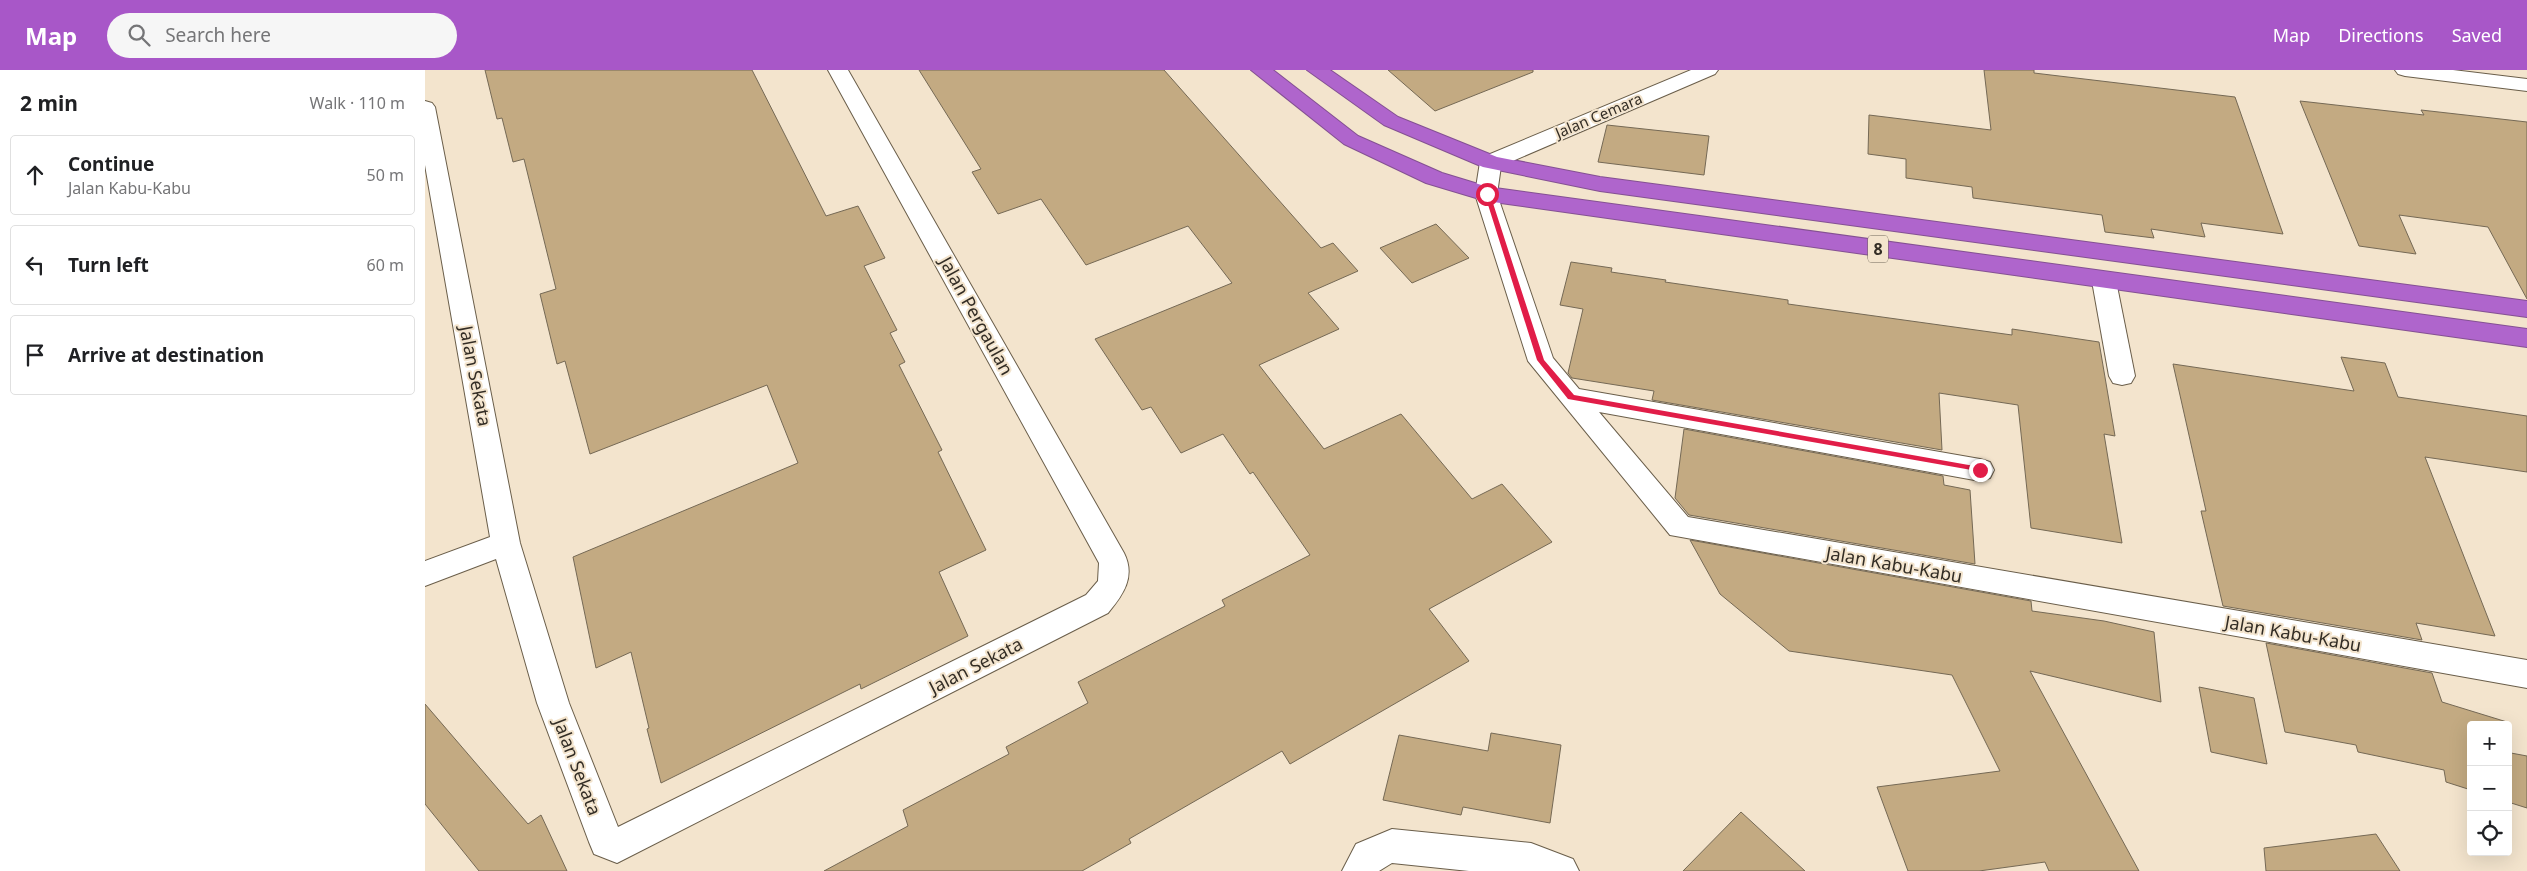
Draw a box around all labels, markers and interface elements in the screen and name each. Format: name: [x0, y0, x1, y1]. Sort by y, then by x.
search box: [107, 13, 457, 58]
text: Map: [25, 19, 77, 52]
icon: search: [125, 21, 153, 49]
text: Search here: [165, 22, 271, 48]
text: Map: [2273, 23, 2310, 47]
text: Directions: [2338, 23, 2424, 47]
text: Saved: [2452, 23, 2502, 47]
street label: Jalan Cemara: [1550, 88, 1645, 143]
text: 2 min: [20, 89, 78, 117]
text: Walk · 110 m: [310, 92, 405, 114]
text: Continue: [68, 151, 154, 177]
icon: ahead: [21, 161, 49, 189]
text: 50 m: [367, 164, 404, 186]
text: Jalan Kabu-Kabu: [68, 177, 191, 199]
route start: [1476, 183, 1499, 206]
road number: 8: [1868, 235, 1888, 262]
street label: Jalan Pergaulan: [933, 250, 1019, 379]
icon: left: [21, 251, 49, 279]
text: Turn left: [68, 252, 149, 278]
text: 60 m: [367, 254, 404, 276]
street label: Jalan Sekata: [454, 322, 497, 428]
icon: arrive: [21, 341, 49, 369]
text: Arrive at destination: [68, 342, 264, 368]
route end: [1969, 459, 1992, 482]
street label: Jalan Kabu-Kabu: [1822, 540, 1964, 588]
street label: Jalan Kabu-Kabu: [2221, 609, 2363, 657]
street label: Jalan Sekata: [923, 631, 1026, 700]
street label: Jalan Sekata: [548, 713, 607, 819]
map controls: [2467, 721, 2512, 856]
button: +: [2467, 721, 2512, 766]
button: −: [2467, 766, 2512, 811]
button: locate: [2467, 811, 2512, 856]

